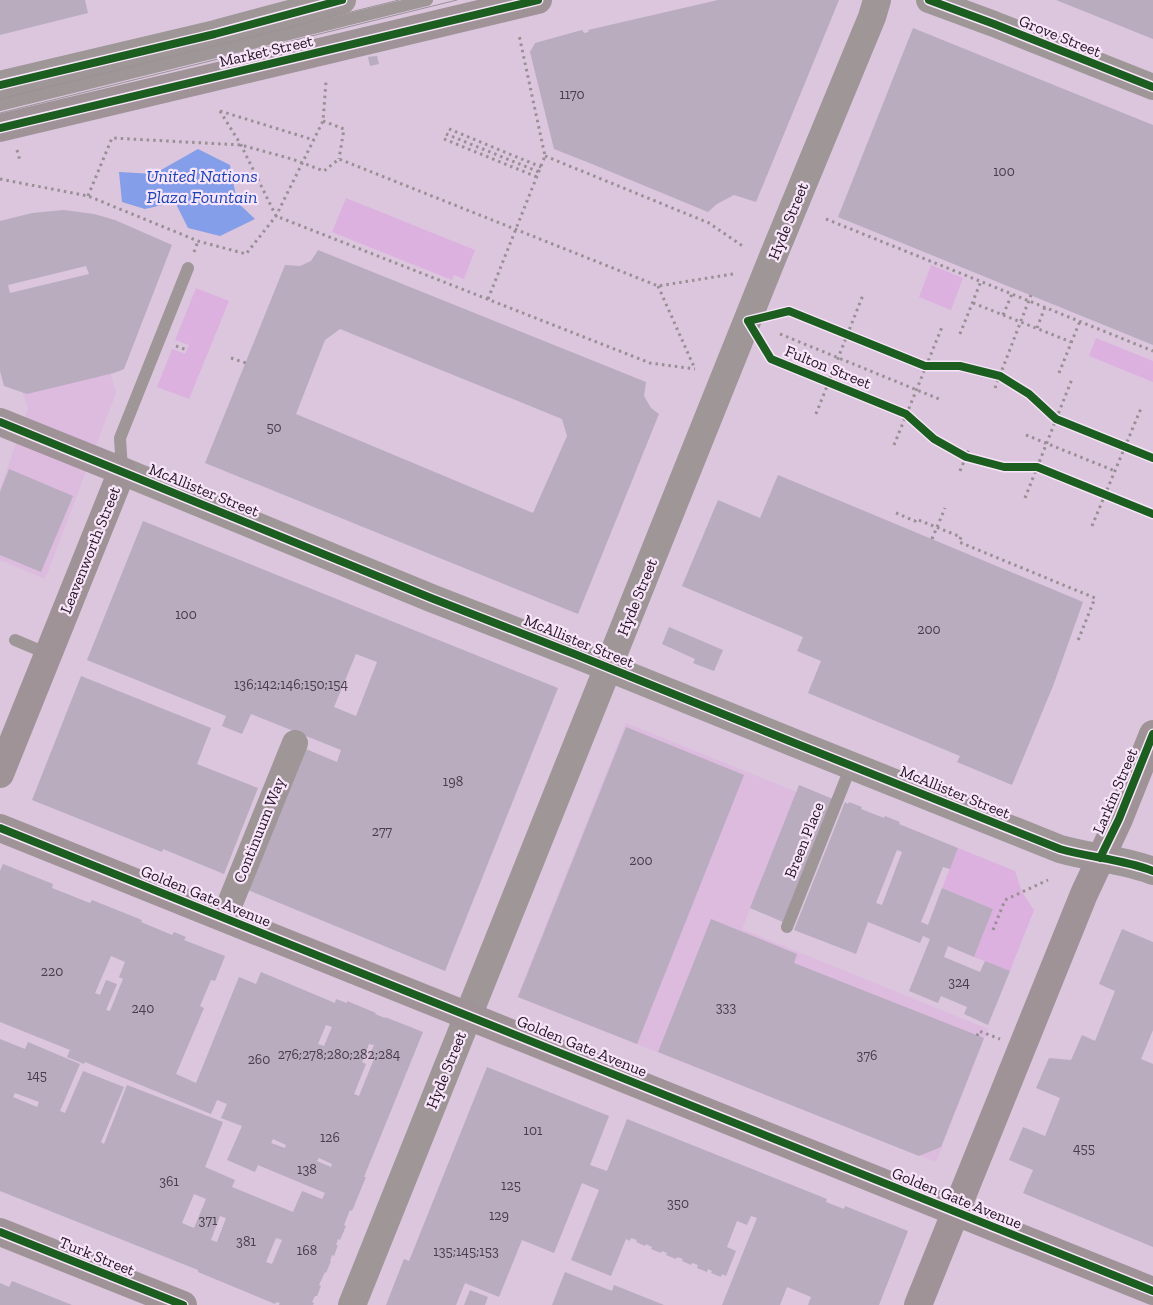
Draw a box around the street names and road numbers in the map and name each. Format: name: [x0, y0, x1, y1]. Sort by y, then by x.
street label: Grove Street: [1016, 11, 1104, 61]
street label: Market Street: [217, 31, 315, 71]
street label: Hyde Street: [764, 180, 812, 262]
street label: Fulton Street: [782, 341, 874, 393]
street label: McAllister Street: [146, 459, 262, 521]
street label: Leavenworth Street: [56, 484, 124, 616]
street label: Hyde Street: [613, 556, 661, 638]
street label: McAllister Street: [521, 610, 637, 672]
street label: Larkin Street: [1089, 745, 1142, 837]
street label: McAllister Street: [897, 761, 1013, 823]
street label: Continuum Way: [229, 774, 289, 885]
street label: Breen Place: [780, 799, 828, 881]
street label: Golden Gate Avenue: [138, 861, 274, 931]
street label: Golden Gate Avenue: [514, 1011, 650, 1081]
street label: Hyde Street: [422, 1029, 470, 1111]
street label: Golden Gate Avenue: [889, 1163, 1025, 1233]
street label: Turk Street: [57, 1232, 138, 1280]

